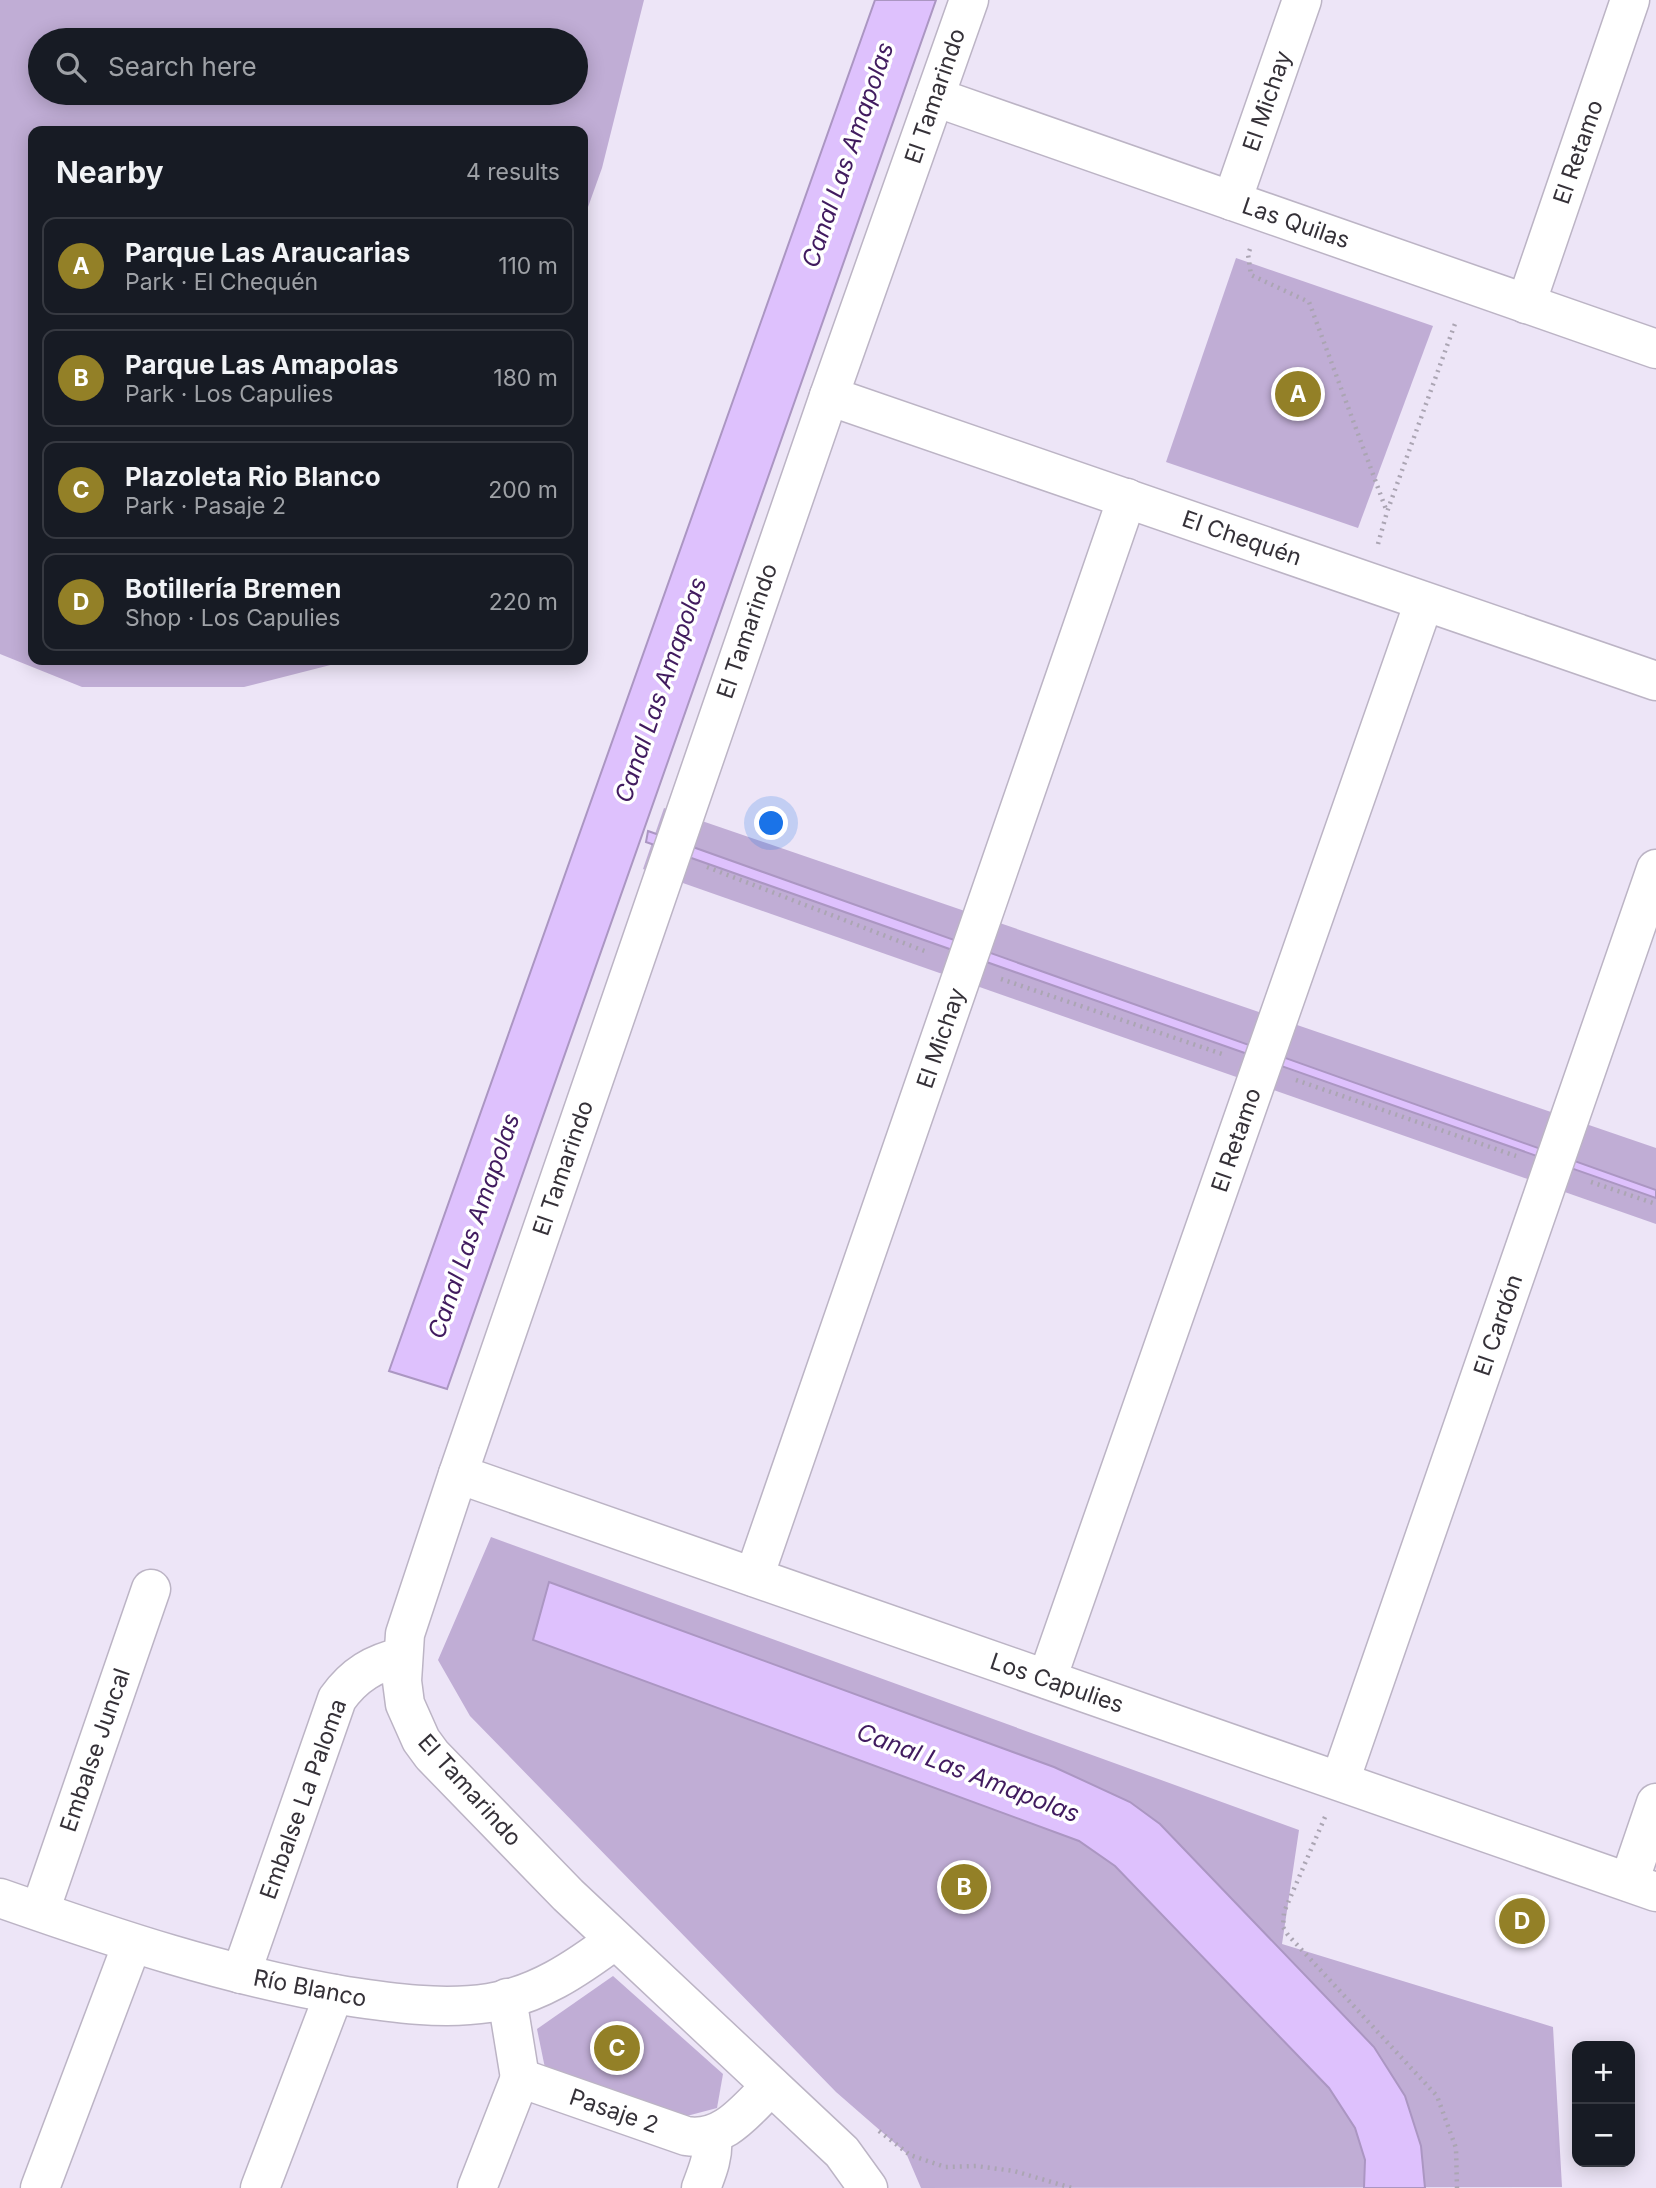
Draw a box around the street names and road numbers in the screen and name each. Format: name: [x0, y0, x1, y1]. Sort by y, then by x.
street label: El Tamarindo: [899, 25, 971, 167]
street label: El Michay: [1237, 47, 1297, 155]
street label: El Retamo: [1547, 96, 1609, 208]
street label: Las Quilas: [1239, 192, 1353, 254]
street label: El Chequén: [1179, 505, 1305, 571]
street label: El Tamarindo: [711, 560, 783, 702]
street label: El Michay: [911, 984, 971, 1092]
street label: El Retamo: [1205, 1084, 1267, 1196]
street label: El Tamarindo: [527, 1097, 599, 1239]
street label: El Cardón: [1468, 1271, 1528, 1379]
street label: Los Capulies: [986, 1647, 1128, 1719]
street label: Embalse Juncal: [54, 1665, 136, 1835]
street label: Embalse La Paloma: [254, 1695, 352, 1903]
street label: El Tamarindo: [412, 1728, 528, 1852]
street label: Río Blanco: [251, 1963, 369, 2013]
street label: Pasaje 2: [566, 2083, 662, 2139]

